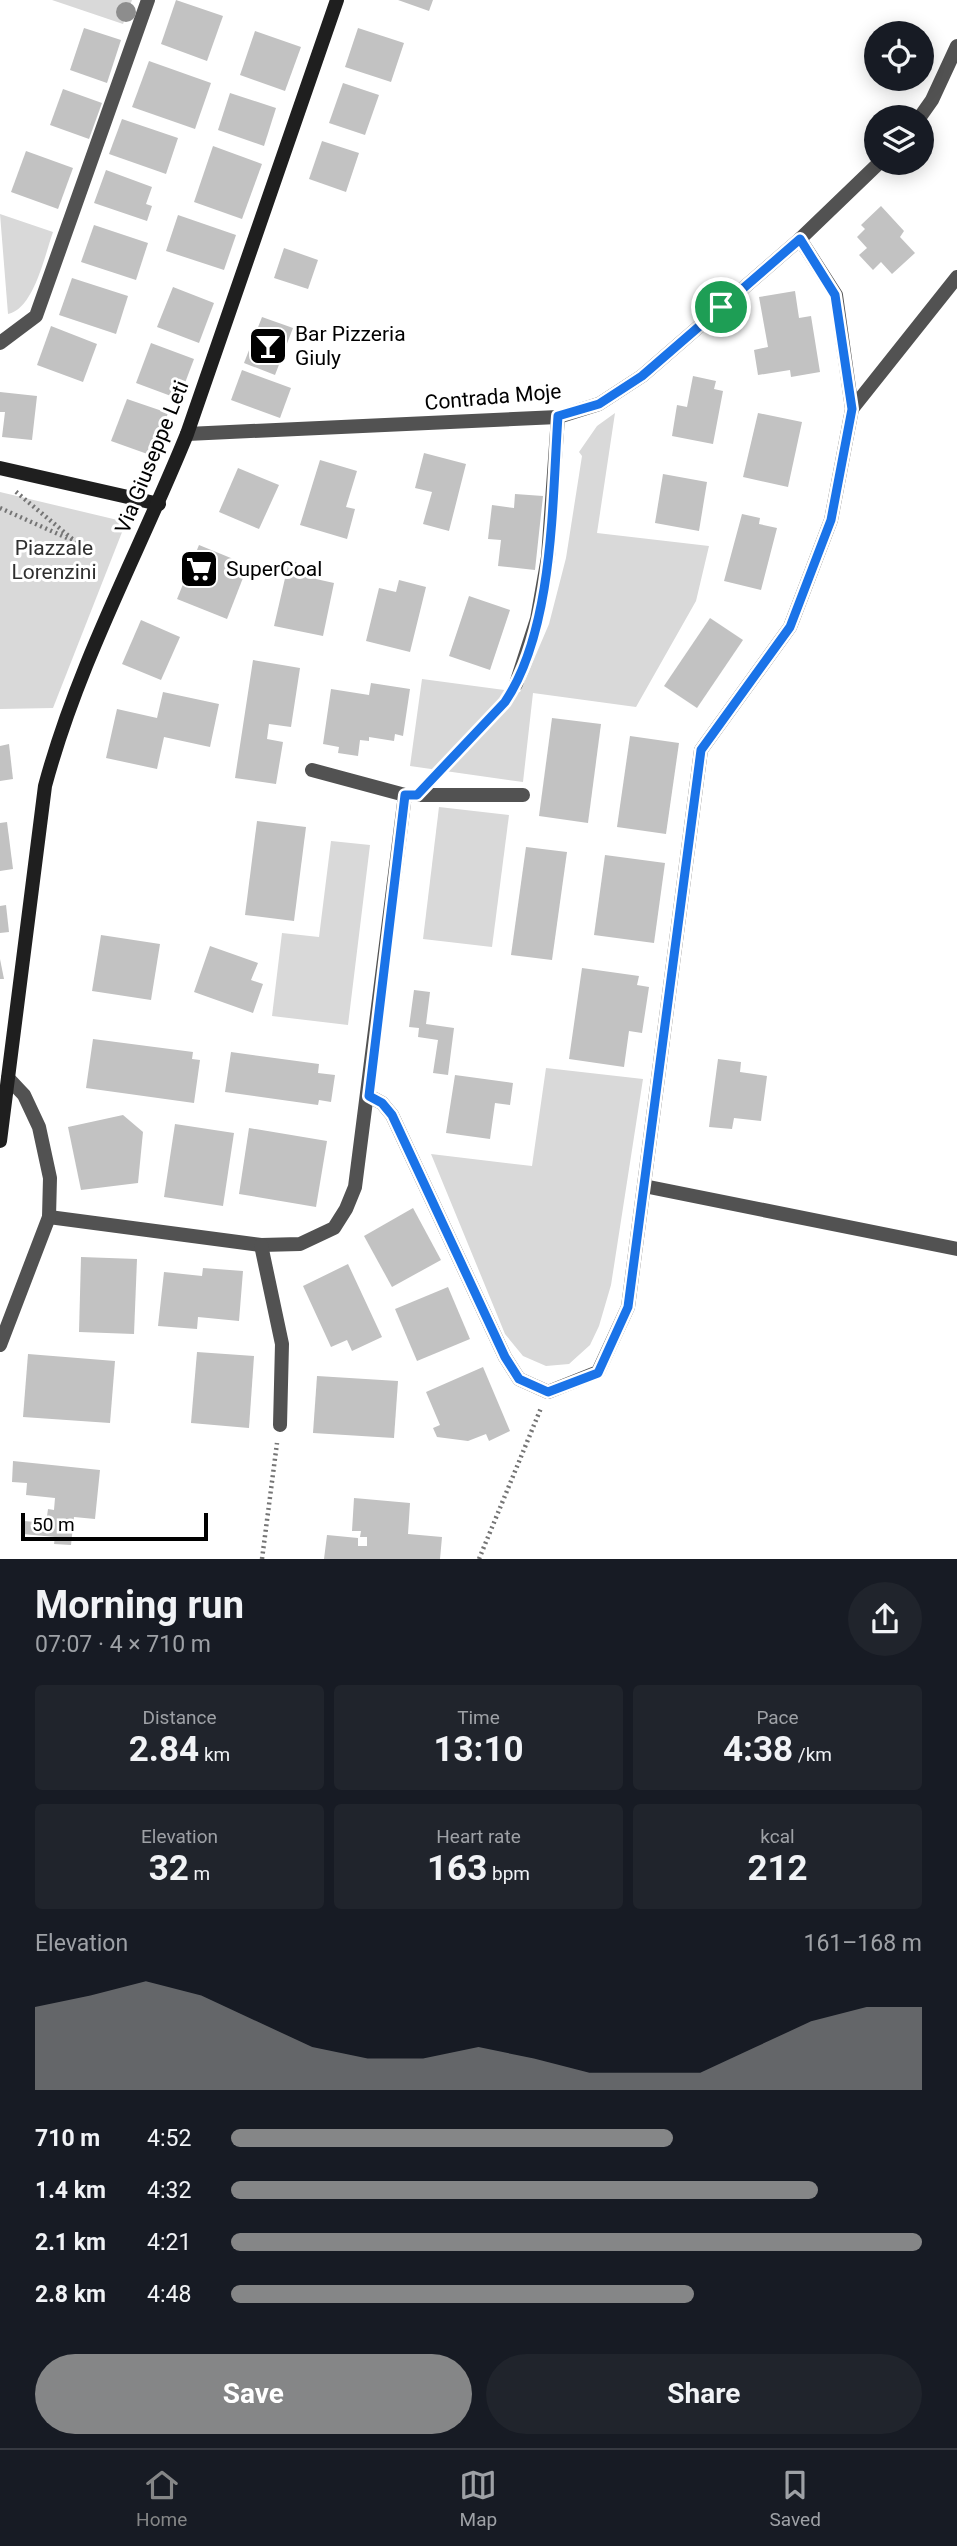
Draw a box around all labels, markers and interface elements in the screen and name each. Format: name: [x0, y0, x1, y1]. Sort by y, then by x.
map controls: [864, 21, 934, 175]
button: locate: [864, 21, 934, 91]
button: layers: [864, 105, 934, 175]
pin: [691, 277, 751, 337]
icon: arrive: [702, 288, 740, 326]
place label: Bar Pizzeria Giuly: [295, 322, 406, 370]
bar icon: Bar Pizzeria Giuly: [247, 325, 289, 367]
street label: Via Giuseppe Leti: [110, 377, 194, 537]
street label: Contrada Moje: [424, 379, 562, 415]
park label: Piazzale Lorenzini: [11, 536, 97, 584]
supermarket icon: SuperCoal: [178, 548, 220, 590]
place label: SuperCoal: [226, 557, 322, 581]
scale bar: [21, 1510, 208, 1542]
text: 50 m: [32, 1513, 75, 1536]
button: share: [848, 1582, 922, 1656]
text: Morning run: [35, 1583, 244, 1627]
text: 07:07 · 4 × 710 m: [35, 1631, 211, 1658]
text: Distance: [143, 1706, 216, 1729]
text: Time: [457, 1706, 500, 1729]
text: Pace: [756, 1706, 799, 1729]
text: 2.84: [129, 1729, 199, 1770]
text: 13:10: [433, 1729, 524, 1770]
text: 4:38: [723, 1729, 793, 1770]
text: km: [199, 1743, 230, 1766]
text: /km: [793, 1743, 832, 1766]
text: Elevation: [141, 1825, 218, 1848]
text: Heart rate: [436, 1825, 521, 1848]
text: kcal: [760, 1825, 795, 1848]
text: 32: [149, 1848, 189, 1889]
text: 163: [427, 1848, 487, 1889]
text: 212: [747, 1848, 808, 1889]
text: m: [189, 1862, 210, 1885]
text: bpm: [487, 1862, 530, 1885]
text: Elevation: [35, 1930, 128, 1957]
text: 161–168 m: [803, 1930, 922, 1957]
text: 710 m: [35, 2125, 100, 2152]
text: 4:52: [147, 2125, 191, 2152]
text: 1.4 km: [35, 2177, 106, 2204]
text: 4:32: [147, 2177, 191, 2204]
text: 2.1 km: [35, 2229, 106, 2256]
text: 4:21: [147, 2229, 191, 2256]
text: 2.8 km: [35, 2281, 106, 2308]
text: 4:48: [147, 2281, 191, 2308]
button: Save: [35, 2354, 472, 2434]
button: Share: [486, 2354, 922, 2434]
tab: Home: [136, 2466, 187, 2531]
tab: Map: [459, 2466, 497, 2531]
tab: Saved: [770, 2466, 821, 2531]

